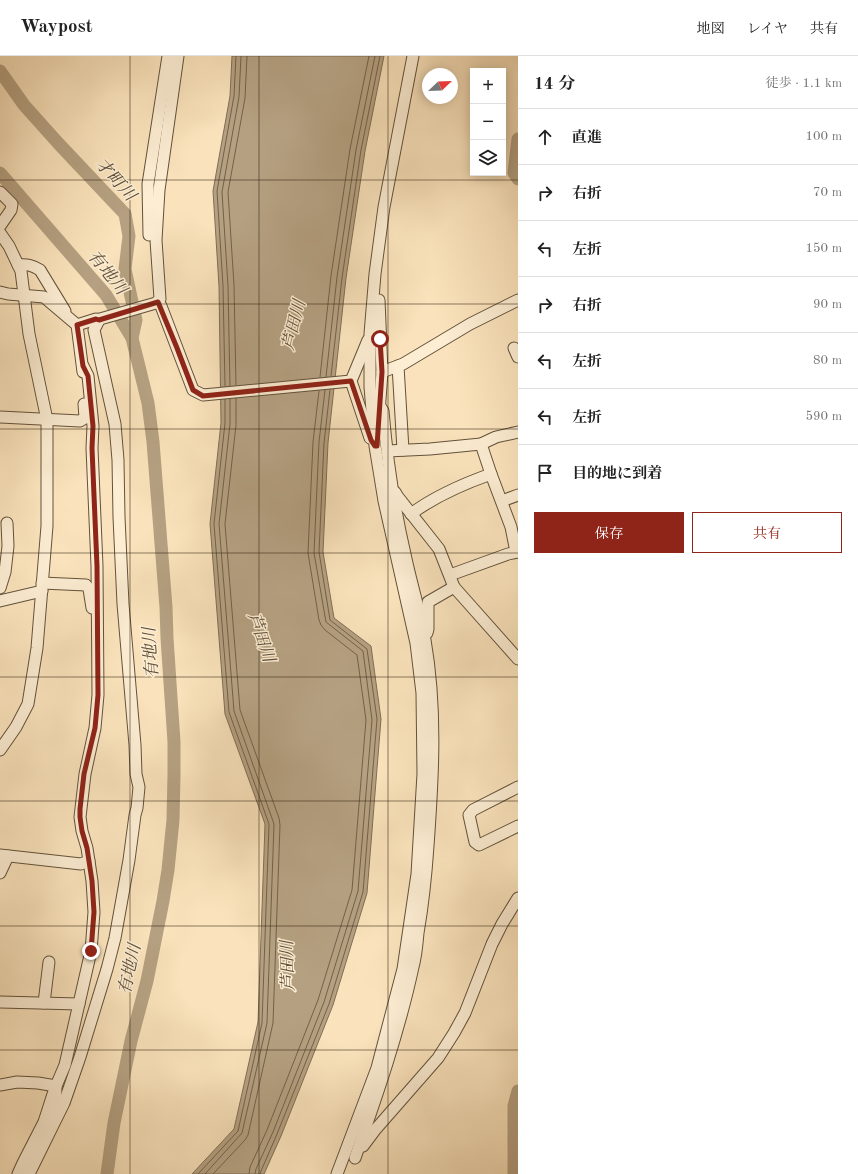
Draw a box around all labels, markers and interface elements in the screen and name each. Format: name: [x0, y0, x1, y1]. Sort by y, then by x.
text: Waypost: [20, 18, 93, 37]
text: 地図: [697, 22, 725, 36]
text: レイヤ: [747, 22, 788, 36]
text: 共有: [810, 22, 838, 36]
north arrow: [422, 68, 458, 104]
map controls: [470, 68, 506, 176]
button: +: [470, 68, 506, 104]
text: 14 分: [534, 76, 575, 93]
text: 徒歩 · 1.1 km: [766, 77, 842, 90]
button: −: [470, 104, 506, 140]
icon: ahead: [534, 126, 556, 148]
text: 100 m: [805, 130, 842, 143]
text: 直進: [572, 131, 602, 146]
button: layers: [470, 140, 506, 176]
water label: 才町川: [92, 154, 141, 206]
icon: right: [534, 182, 556, 204]
text: 70 m: [813, 186, 842, 199]
text: 右折: [572, 187, 602, 202]
icon: left: [534, 238, 556, 260]
text: 150 m: [805, 242, 842, 255]
text: 左折: [572, 243, 602, 258]
water label: 有地川: [84, 247, 132, 300]
icon: right: [534, 294, 556, 316]
water label: 芦田川: [278, 296, 309, 352]
text: 90 m: [813, 298, 842, 311]
text: 右折: [572, 299, 602, 314]
route start: [371, 330, 389, 348]
icon: left: [534, 350, 556, 372]
text: 80 m: [813, 354, 842, 367]
text: 左折: [572, 355, 602, 370]
icon: left: [534, 406, 556, 428]
text: 590 m: [805, 410, 842, 423]
text: 左折: [572, 411, 602, 426]
icon: arrive: [534, 462, 556, 484]
text: 目的地に到着: [572, 467, 662, 482]
button: 保存: [534, 512, 684, 553]
button: 共有: [692, 512, 842, 553]
water label: 芦田川: [244, 610, 279, 666]
water label: 有地川: [139, 625, 162, 679]
water label: 芦田川: [277, 938, 298, 992]
water label: 有地川: [115, 940, 144, 996]
route end: [82, 942, 100, 960]

